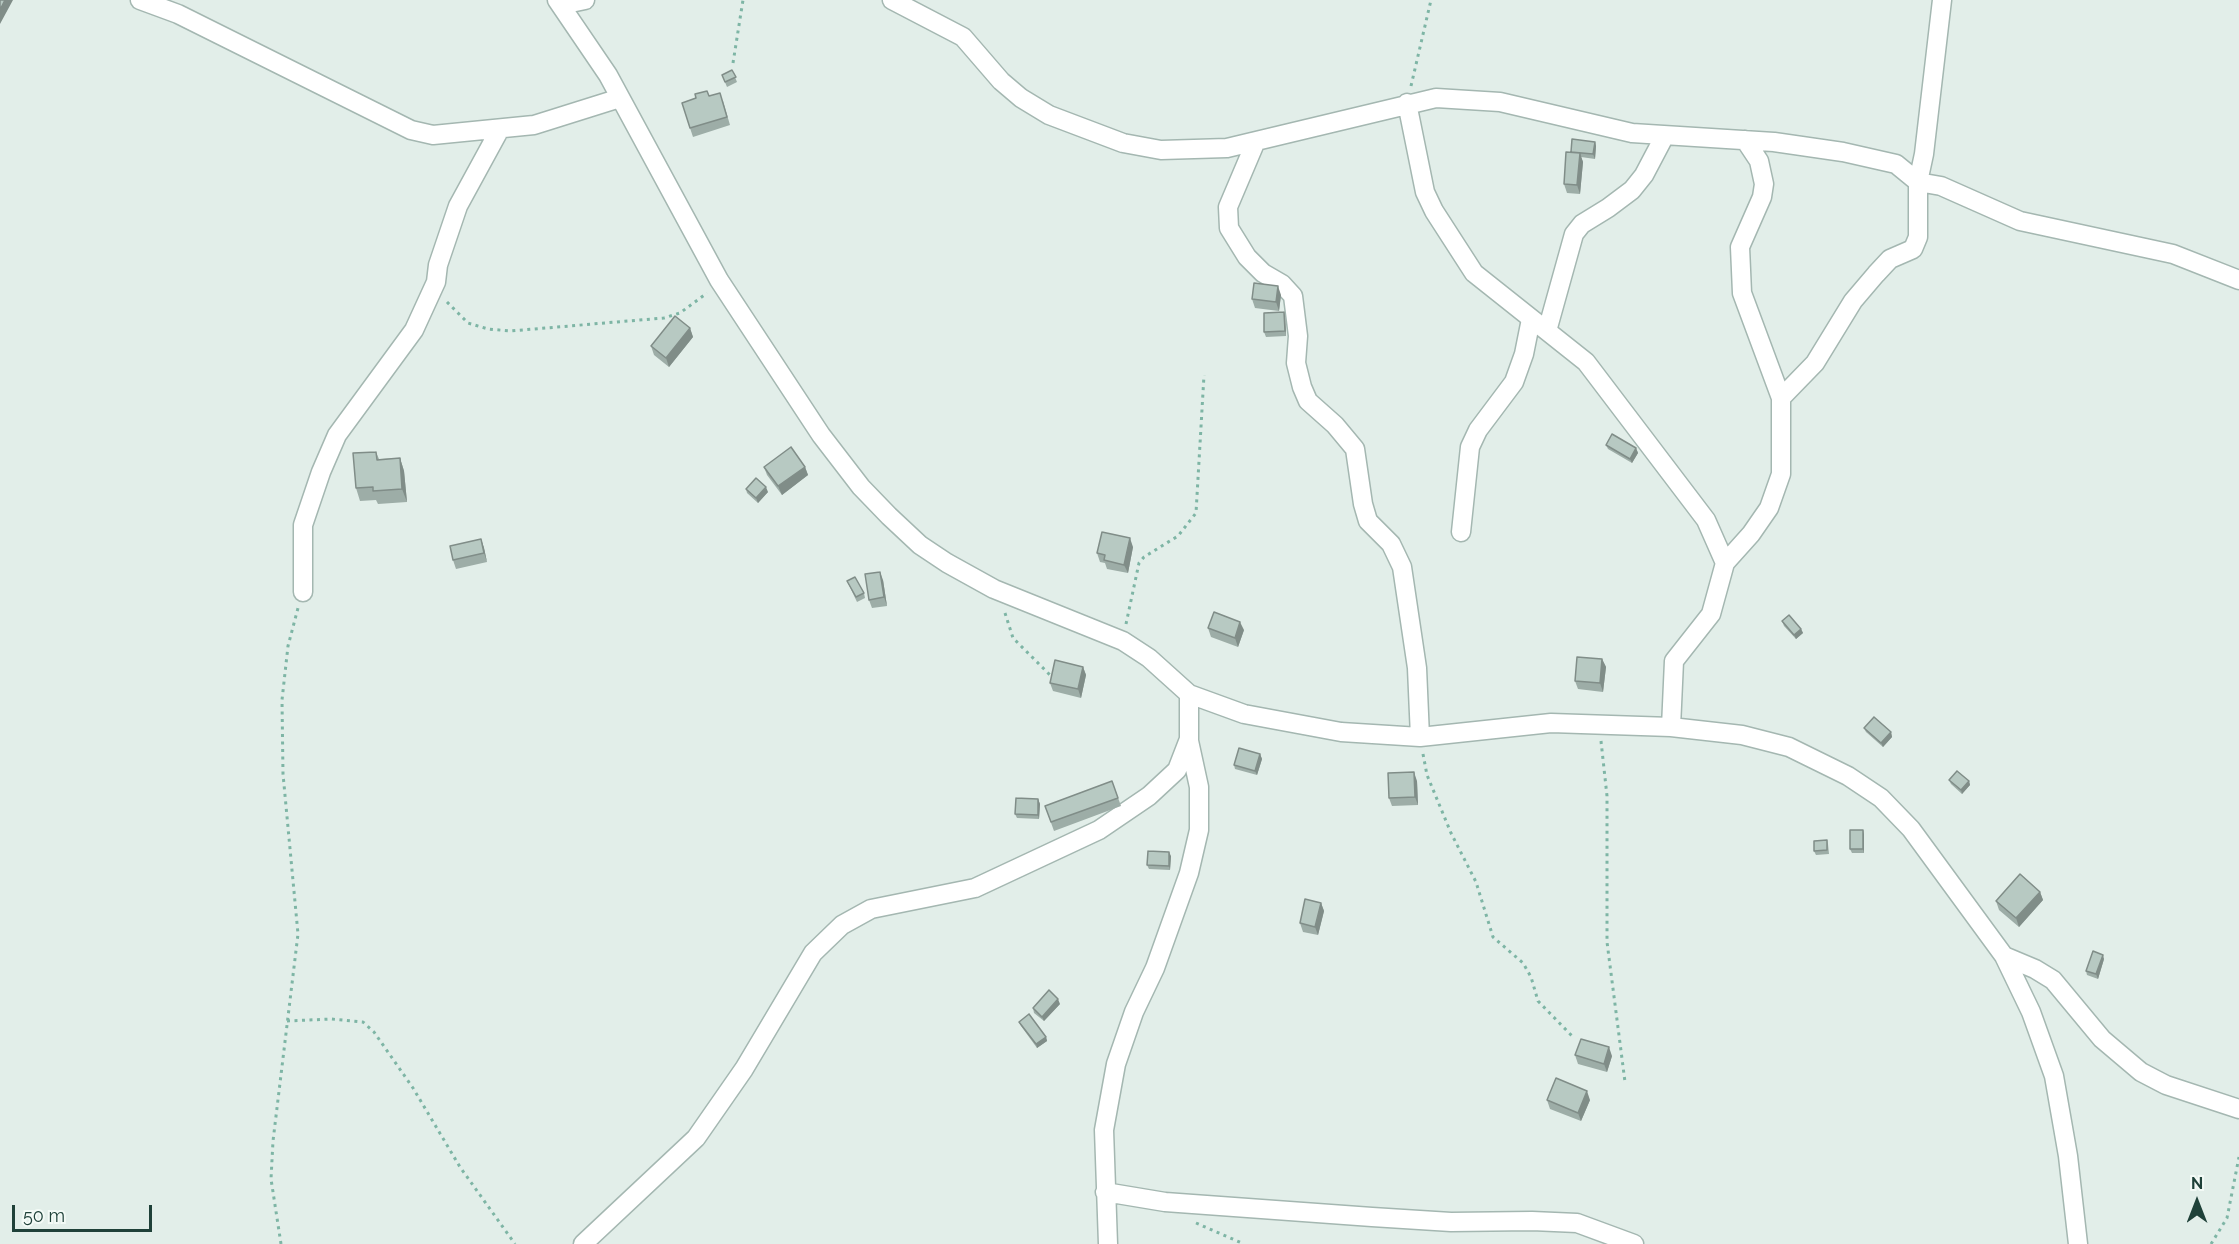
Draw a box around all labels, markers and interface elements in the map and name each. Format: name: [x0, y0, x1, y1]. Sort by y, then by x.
north arrow: [2167, 1172, 2227, 1232]
text: N: [2191, 1174, 2203, 1193]
scale bar: [15, 1193, 154, 1231]
text: 50 m: [23, 1205, 65, 1226]

